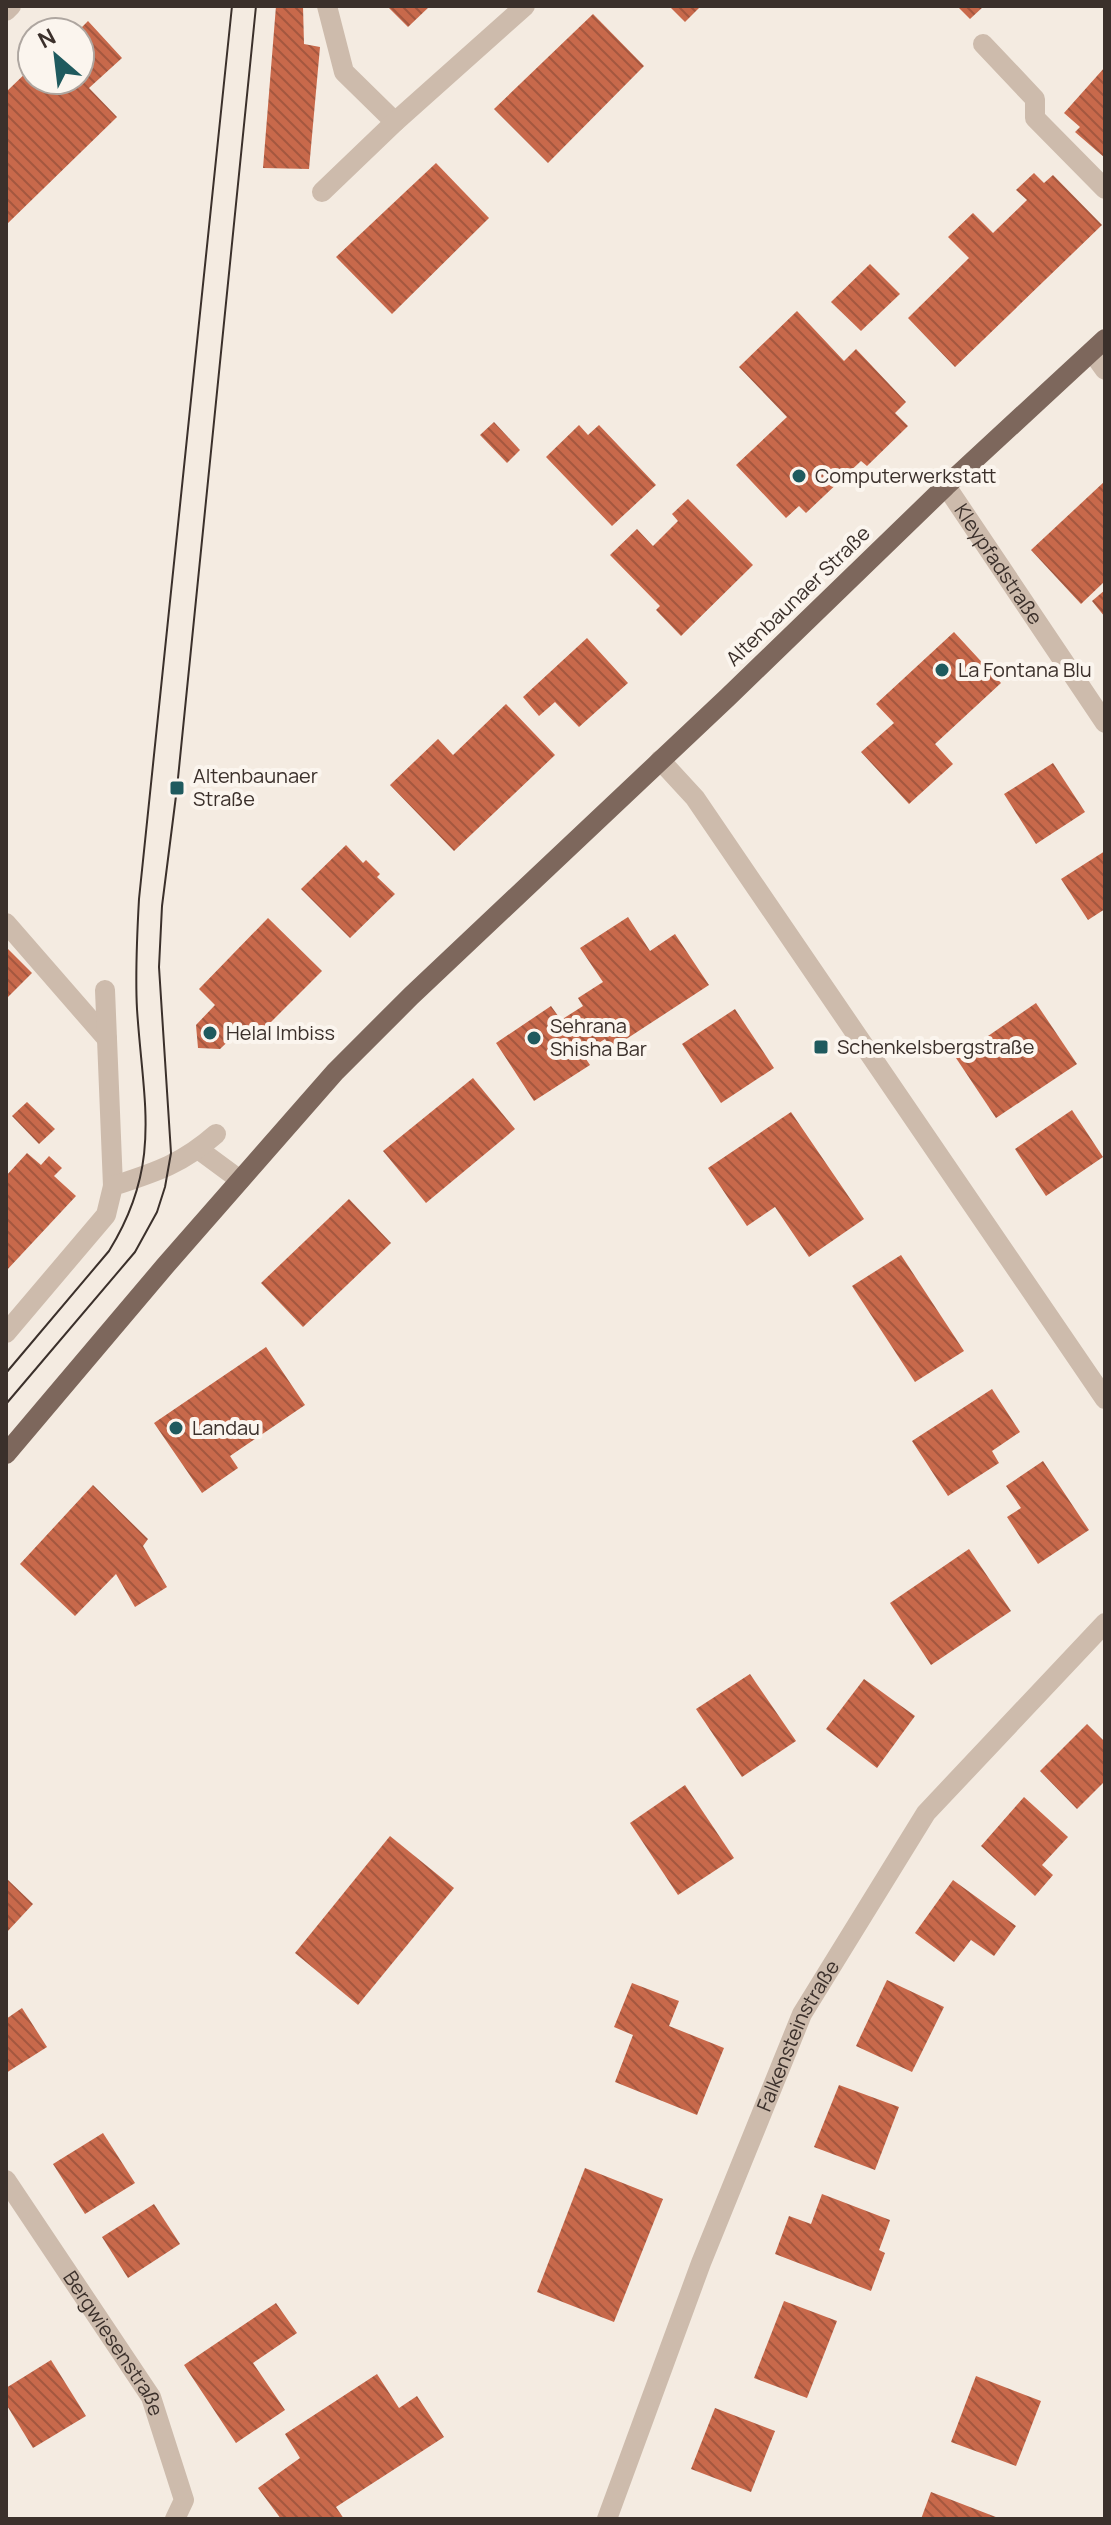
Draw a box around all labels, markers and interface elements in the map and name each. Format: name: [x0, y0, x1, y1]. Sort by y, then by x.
north arrow: [16, 16, 96, 96]
text: N: [33, 21, 61, 55]
place label: Computerwerkstatt: [815, 462, 997, 489]
marker: Computerwerkstatt: [790, 467, 808, 485]
street label: Kleypfadstraße: [948, 498, 1049, 630]
street label: Altenbaunaer Straße: [720, 520, 876, 672]
place label: La Fontana Blu: [958, 656, 1092, 683]
marker: La Fontana Blu: [933, 661, 951, 679]
place label: Altenbaunaer Straße: [193, 762, 318, 812]
marker: Altenbaunaer Straße: [168, 779, 186, 797]
place label: Sehrana Shisha Bar: [550, 1012, 647, 1062]
place label: Helal Imbiss: [226, 1019, 335, 1046]
marker: Helal Imbiss: [201, 1024, 219, 1042]
marker: Sehrana Shisha Bar: [525, 1029, 543, 1047]
place label: Schenkelsbergstraße: [837, 1033, 1034, 1060]
marker: Schenkelsbergstraße: [812, 1038, 830, 1056]
place label: Landau: [192, 1414, 260, 1441]
marker: Landau: [167, 1419, 185, 1437]
street label: Falkensteinstraße: [750, 1955, 845, 2115]
street label: Bergwiesenstraße: [57, 2265, 170, 2419]

